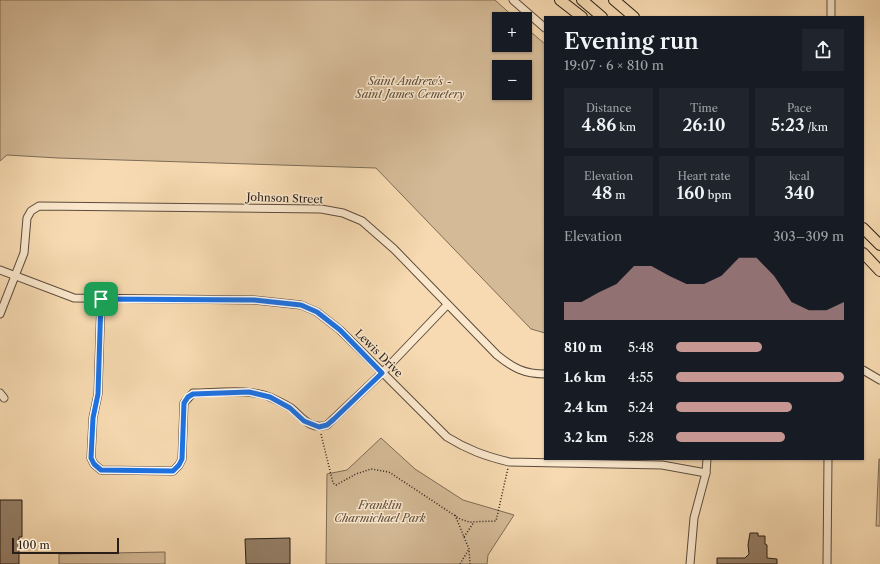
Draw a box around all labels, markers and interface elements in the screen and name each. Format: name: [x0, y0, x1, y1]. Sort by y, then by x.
map controls: [492, 12, 532, 100]
button: +: [492, 12, 532, 52]
text: Evening run: [564, 28, 699, 55]
button: share: [802, 29, 844, 71]
text: 19:07 · 6 × 810 m: [564, 57, 664, 73]
button: −: [492, 60, 532, 100]
park label: Saint Andrew's - Saint James Cemetery: [354, 74, 465, 101]
text: Distance: [586, 101, 631, 115]
text: Time: [690, 101, 718, 115]
text: Pace: [787, 101, 812, 115]
text: 4.86: [581, 115, 616, 135]
text: 26:10: [682, 115, 726, 135]
text: 5:23: [771, 115, 804, 135]
text: km: [616, 120, 636, 134]
text: /km: [804, 120, 828, 134]
text: Elevation: [584, 169, 633, 183]
text: Heart rate: [677, 169, 731, 183]
text: kcal: [789, 169, 810, 183]
text: 48: [592, 183, 612, 203]
text: 160: [677, 183, 705, 203]
text: 340: [784, 183, 814, 203]
text: m: [612, 188, 625, 202]
text: bpm: [705, 188, 731, 202]
street label: Johnson Street: [244, 190, 324, 206]
text: Elevation: [564, 228, 622, 244]
text: 303–309 m: [773, 228, 844, 244]
pin: [84, 282, 118, 316]
icon: arrive: [90, 288, 112, 310]
street label: Lewis Drive: [352, 326, 406, 380]
text: 810 m: [564, 339, 602, 355]
text: 5:48: [628, 339, 654, 355]
text: 1.6 km: [564, 369, 606, 385]
text: 4:55: [628, 369, 653, 385]
text: 2.4 km: [564, 399, 608, 415]
text: 5:24: [628, 399, 654, 415]
text: 3.2 km: [564, 429, 607, 445]
text: 5:28: [628, 429, 654, 445]
park label: Franklin Charmichael Park: [334, 498, 426, 525]
scale bar: [12, 536, 119, 555]
text: 100 m: [18, 538, 50, 552]

